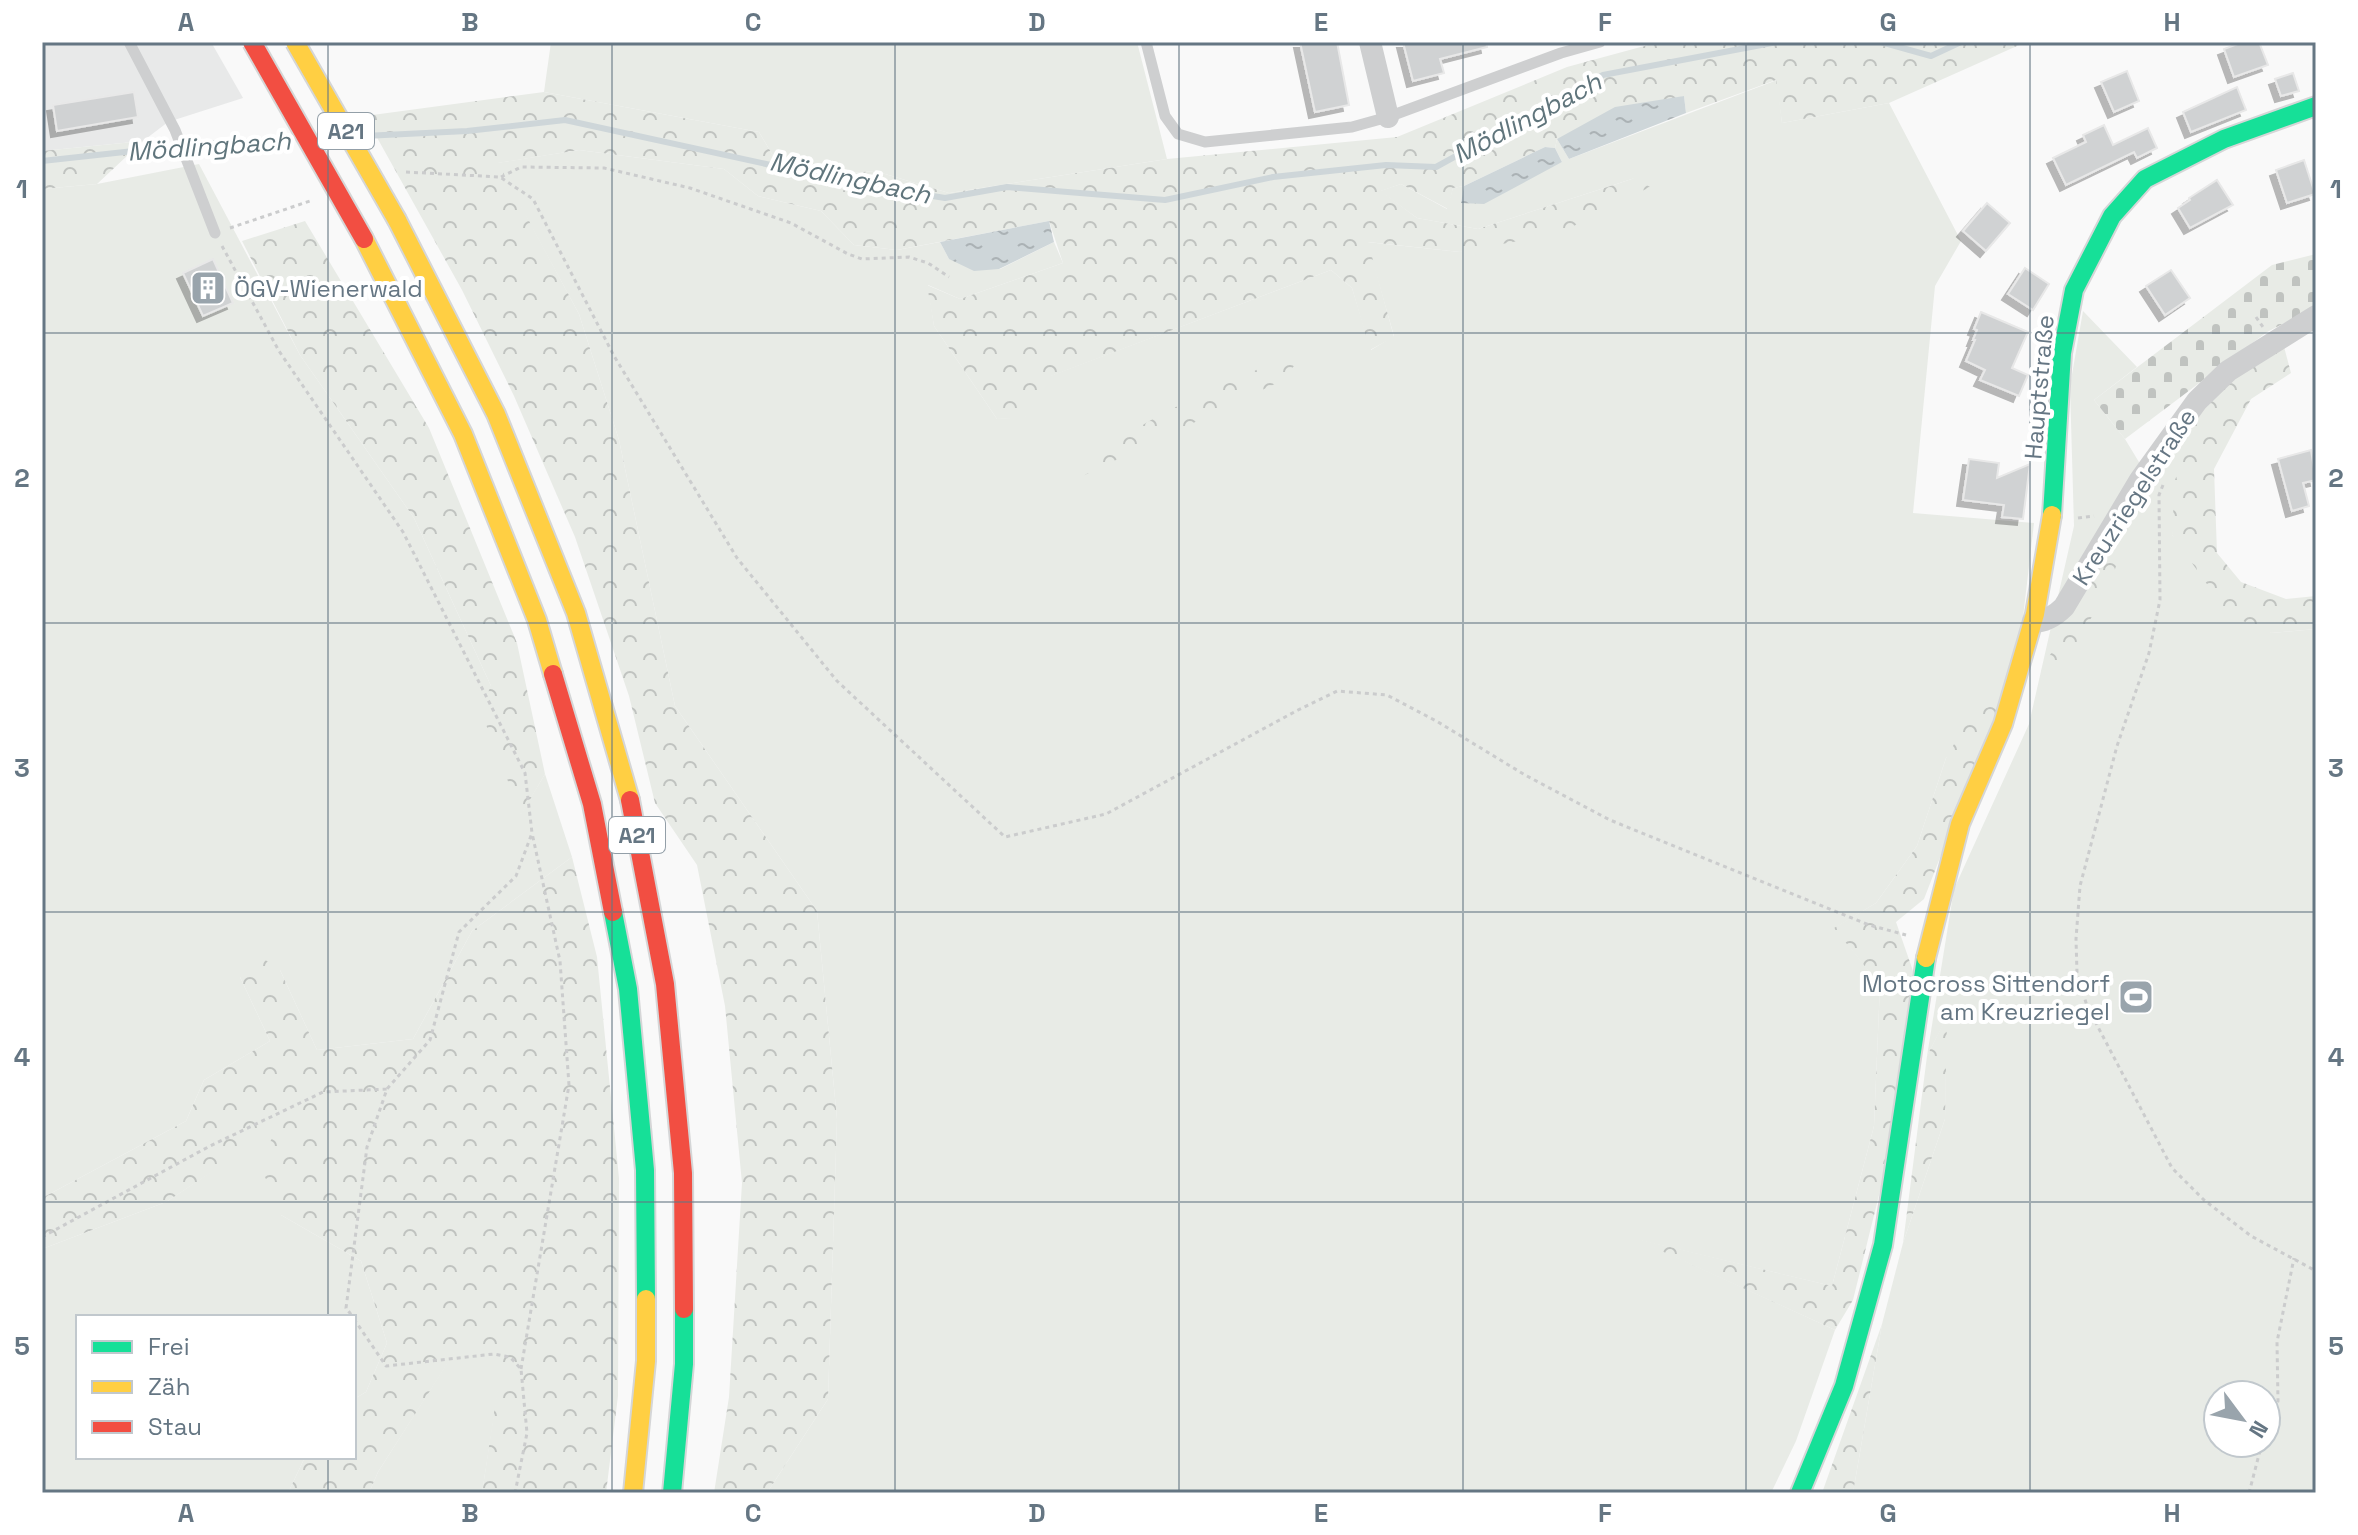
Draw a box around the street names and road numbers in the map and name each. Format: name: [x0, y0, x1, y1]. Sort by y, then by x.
road number: A21: [318, 113, 374, 149]
street label: Hauptstraße: [2017, 313, 2061, 461]
street label: Kreuzriegelstraße: [2065, 403, 2203, 591]
road number: A21: [609, 817, 665, 853]

